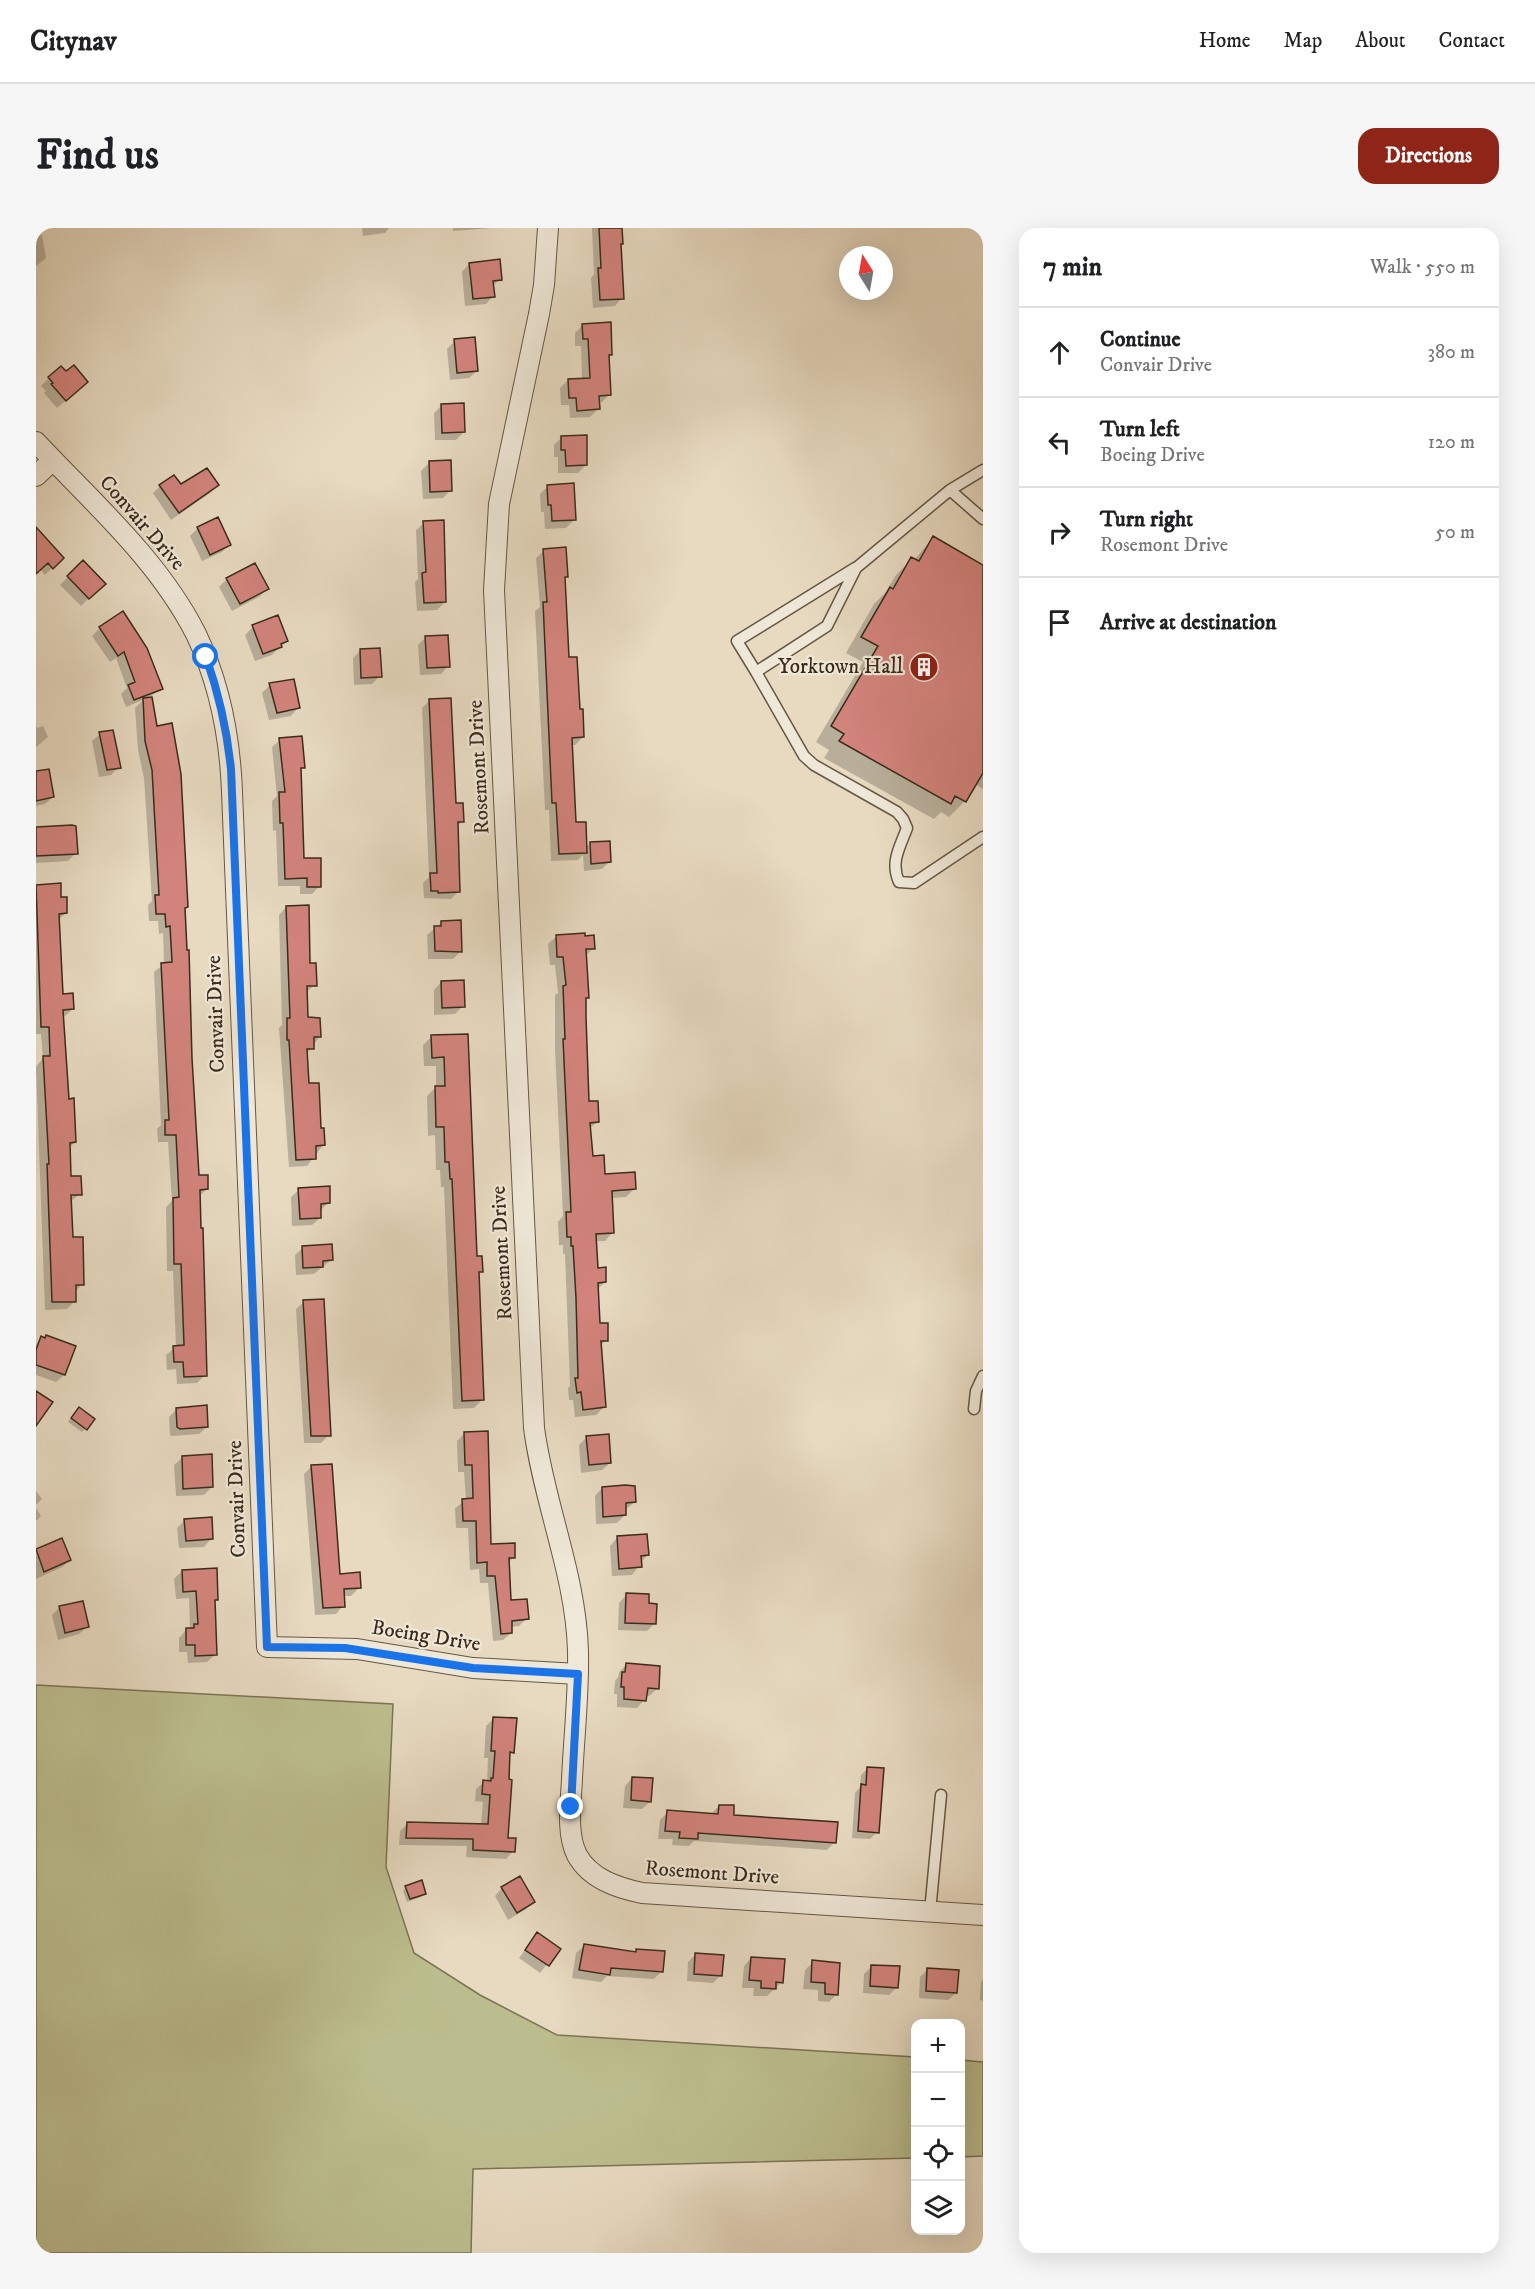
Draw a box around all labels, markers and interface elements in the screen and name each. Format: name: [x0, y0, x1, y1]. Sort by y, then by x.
text: Citynav: [30, 24, 117, 59]
text: Home: [1199, 28, 1251, 54]
text: Map: [1284, 28, 1322, 54]
text: About: [1355, 28, 1406, 54]
text: Contact: [1439, 28, 1505, 54]
button: Directions: [1358, 128, 1499, 184]
text: Find us: [36, 130, 159, 182]
north arrow: [839, 246, 893, 300]
text: 7 min: [1043, 251, 1102, 284]
text: Walk · 550 m: [1370, 255, 1475, 280]
text: Continue: [1100, 326, 1181, 353]
icon: ahead: [1043, 336, 1076, 369]
text: 380 m: [1427, 340, 1475, 365]
text: Convair Drive: [1100, 353, 1212, 378]
text: Turn left: [1100, 416, 1180, 443]
icon: left: [1043, 426, 1076, 459]
text: 120 m: [1428, 430, 1475, 455]
text: Boeing Drive: [1100, 443, 1205, 468]
street label: Convair Drive: [94, 470, 191, 576]
text: Turn right: [1100, 506, 1193, 533]
icon: right: [1043, 516, 1076, 549]
text: 50 m: [1435, 520, 1475, 545]
text: Rosemont Drive: [1100, 533, 1228, 558]
icon: arrive: [1043, 606, 1076, 639]
text: Arrive at destination: [1100, 609, 1277, 636]
route start: [192, 643, 218, 669]
building icon: Yorktown Hall: [908, 651, 940, 683]
place label: Yorktown Hall: [778, 654, 904, 680]
street label: Rosemont Drive: [462, 699, 496, 835]
street label: Convair Drive: [201, 954, 231, 1073]
street label: Rosemont Drive: [485, 1185, 519, 1321]
street label: Convair Drive: [222, 1439, 252, 1558]
street label: Boeing Drive: [370, 1615, 483, 1657]
route end: [557, 1793, 583, 1819]
street label: Rosemont Drive: [644, 1855, 780, 1891]
map controls: [911, 2019, 965, 2235]
button: +: [911, 2019, 965, 2073]
button: −: [911, 2073, 965, 2127]
button: locate: [911, 2127, 965, 2181]
button: layers: [911, 2181, 965, 2235]

